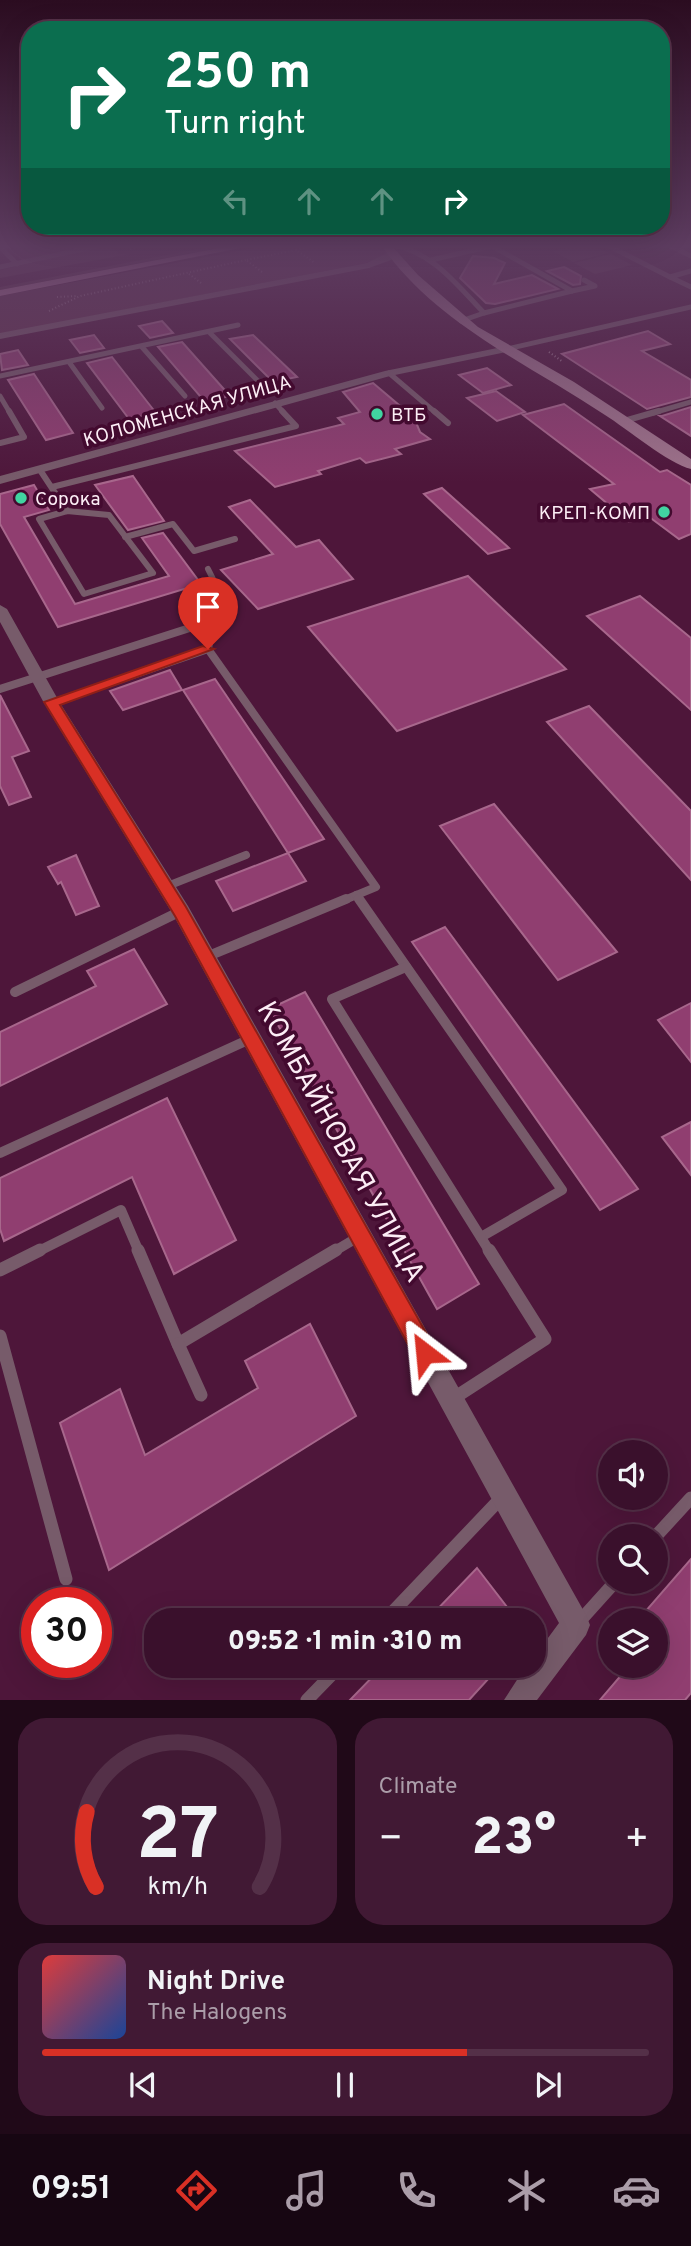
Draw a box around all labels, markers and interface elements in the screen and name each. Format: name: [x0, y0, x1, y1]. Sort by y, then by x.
text: 250 m: [164, 44, 311, 106]
icon: right: [49, 49, 140, 140]
text: Turn right: [164, 105, 306, 145]
icon: left: [217, 182, 255, 220]
icon: ahead: [290, 182, 328, 220]
icon: ahead: [363, 182, 401, 220]
icon: right: [436, 182, 474, 220]
street label: КОЛОМЕНСКАЯ УЛИЦА: [81, 371, 294, 453]
place label: ВТБ: [391, 404, 427, 428]
marker: ВТБ: [369, 406, 385, 422]
place label: Сорока: [35, 488, 100, 512]
marker: Сорока: [13, 490, 29, 506]
place label: КРЕП-КОМП: [539, 502, 650, 526]
marker: КРЕП-КОМП: [656, 504, 672, 520]
pin: [178, 577, 238, 649]
icon: arrive: [189, 588, 227, 626]
street label: КОМБАЙНОВАЯ УЛИЦА: [247, 995, 433, 1289]
position arrow: [388, 1316, 462, 1390]
map controls: [598, 1440, 668, 1678]
button: sound: [598, 1440, 668, 1510]
button: search: [598, 1524, 668, 1594]
speed limit sign: 30: [21, 1587, 112, 1678]
button: layers: [598, 1608, 668, 1678]
text: 09:52 · 1 min · 310 m: [228, 1626, 462, 1659]
text: Climate: [379, 1773, 457, 1802]
text: 27: [136, 1794, 219, 1886]
text: 23°: [471, 1807, 556, 1873]
text: −: [379, 1816, 403, 1865]
text: +: [624, 1816, 649, 1865]
text: km/h: [147, 1872, 208, 1904]
text: Night Drive: [147, 1966, 285, 1999]
text: The Halogens: [147, 1999, 287, 2028]
icon: previous: [124, 2066, 162, 2104]
icon: pause: [326, 2066, 364, 2104]
icon: next: [529, 2066, 567, 2104]
icon: directions: [172, 2166, 221, 2215]
icon: music: [282, 2166, 331, 2215]
icon: phone: [392, 2166, 441, 2215]
icon: climate: [502, 2166, 551, 2215]
icon: car: [612, 2166, 661, 2215]
text: 09:51: [30, 2170, 111, 2210]

